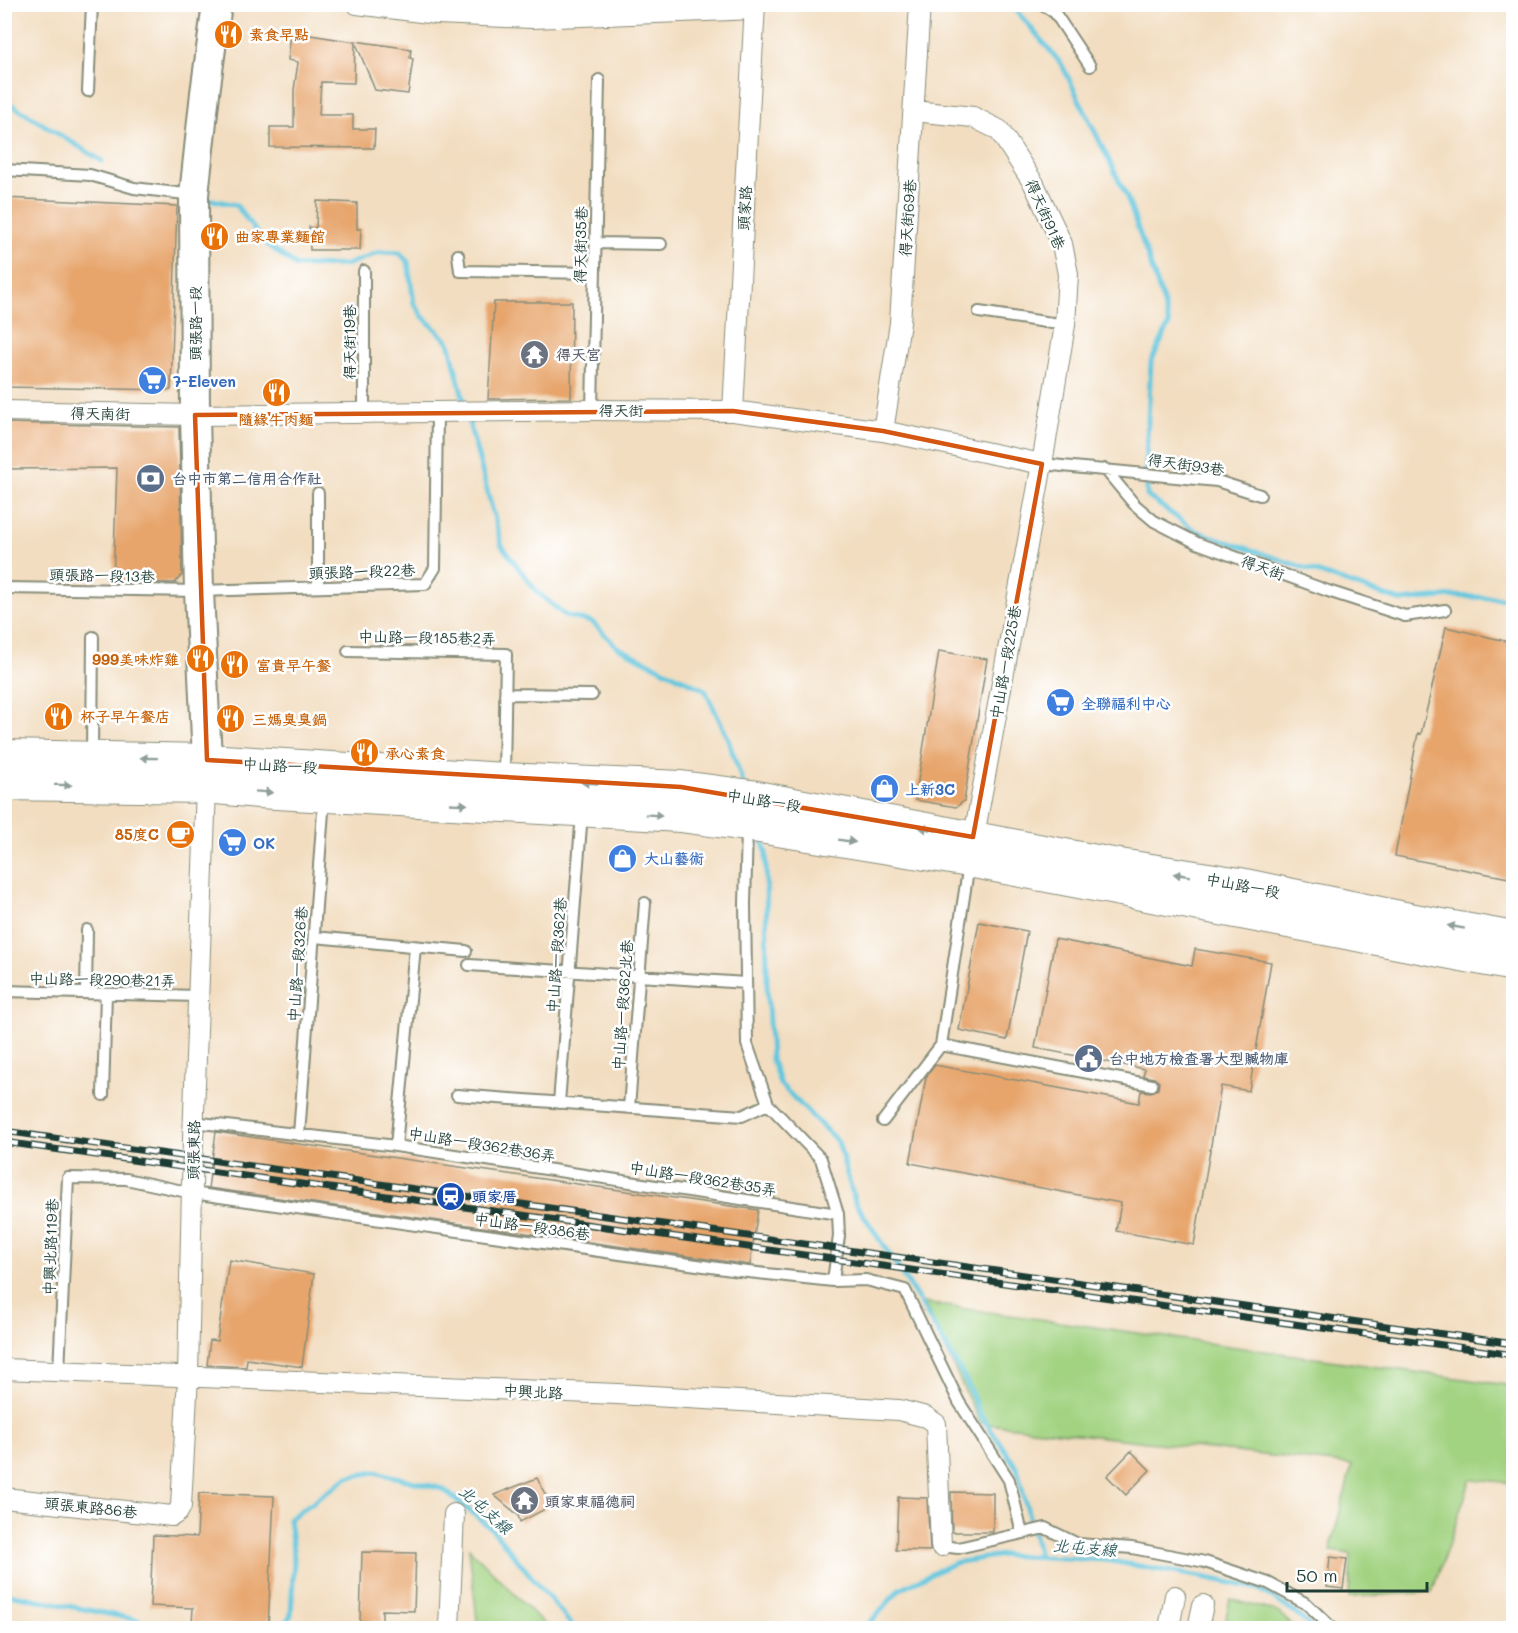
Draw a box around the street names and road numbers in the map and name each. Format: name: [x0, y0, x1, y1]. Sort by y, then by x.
street label: 得天街91巷: [1021, 175, 1071, 253]
street label: 得天街69巷: [894, 178, 920, 258]
street label: 頭家路: [733, 185, 755, 231]
street label: 得天街35巷: [569, 206, 591, 284]
street label: 頭張路一段: [185, 285, 205, 361]
street label: 得天街19巷: [339, 304, 359, 380]
street label: 得天街: [598, 400, 644, 420]
street label: 得天南街: [70, 402, 130, 424]
street label: 得天街93巷: [1146, 449, 1226, 479]
street label: 得天街: [1238, 550, 1288, 584]
street label: 頭張路一段22巷: [308, 559, 416, 583]
street label: 頭張路一段13巷: [49, 564, 155, 586]
street label: 中山路一段225巷: [985, 603, 1025, 721]
street label: 中山路一段185巷2弄: [358, 626, 496, 648]
street label: 中山路一段: [242, 753, 318, 777]
street label: 中山路一段: [725, 784, 803, 816]
street label: 中山路一段: [1204, 868, 1282, 902]
street label: 中山路一段362巷: [542, 896, 570, 1014]
street label: 中山路一段326巷: [283, 905, 311, 1023]
street label: 中山路一段362北巷: [607, 939, 637, 1071]
street label: 中山路一段290巷21弄: [29, 968, 175, 990]
street label: 頭張東路: [182, 1120, 204, 1180]
street label: 中山路一段362巷36弄: [407, 1122, 557, 1166]
street label: 中山路一段362巷35弄: [628, 1156, 778, 1200]
street label: 中興北路119巷: [38, 1198, 62, 1296]
street label: 中山路一段386巷: [473, 1208, 591, 1244]
street label: 中興北路: [503, 1379, 563, 1403]
street label: 頭張東路86巷: [44, 1492, 138, 1522]

